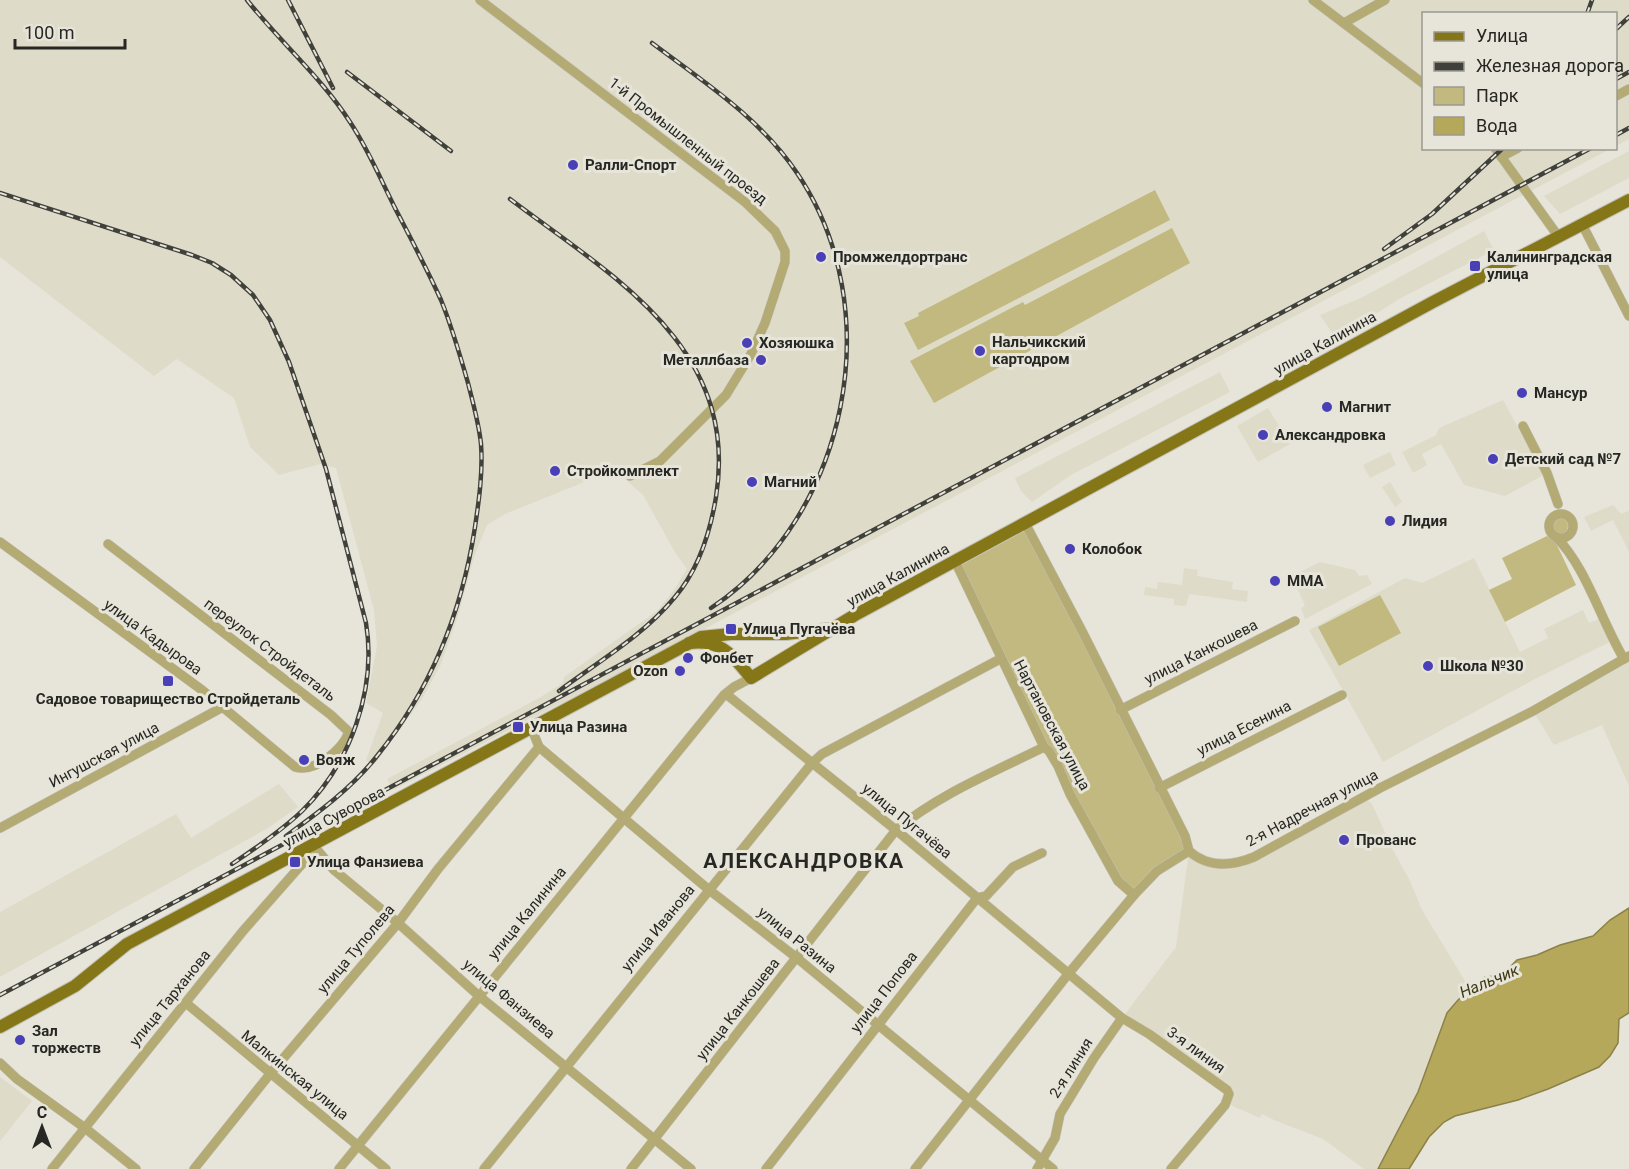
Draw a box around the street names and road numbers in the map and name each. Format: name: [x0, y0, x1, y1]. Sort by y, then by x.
street label: 1-й Промышленный проезд: [605, 74, 771, 208]
street label: улица Калинина: [1271, 307, 1379, 379]
street label: улица Калинина: [844, 539, 952, 611]
street label: улица Кадырова: [100, 595, 206, 679]
street label: переулок Стройдеталь: [201, 595, 339, 705]
street label: улица Канкошева: [1141, 616, 1261, 688]
street label: Нартановская улица: [1010, 657, 1094, 793]
street label: улица Есенина: [1194, 697, 1294, 759]
street label: Ингушская улица: [46, 718, 162, 792]
street label: 2-я Надречная улица: [1243, 766, 1381, 850]
street label: улица Пугачёва: [859, 779, 955, 863]
street label: улица Суворова: [280, 783, 388, 851]
street label: улица Калинина: [484, 863, 570, 963]
street label: улица Иванова: [618, 881, 698, 975]
street label: улица Туполева: [314, 901, 398, 997]
street label: улица Разина: [754, 903, 840, 977]
street label: улица Тарханова: [126, 946, 214, 1050]
street label: улица Попова: [847, 948, 921, 1036]
street label: улица Канкошева: [693, 954, 783, 1064]
street label: улица Фанзиева: [459, 955, 559, 1043]
street label: 3-я линия: [1163, 1023, 1229, 1077]
street label: Малкинская улица: [238, 1026, 352, 1124]
street label: 2-я линия: [1046, 1035, 1096, 1101]

